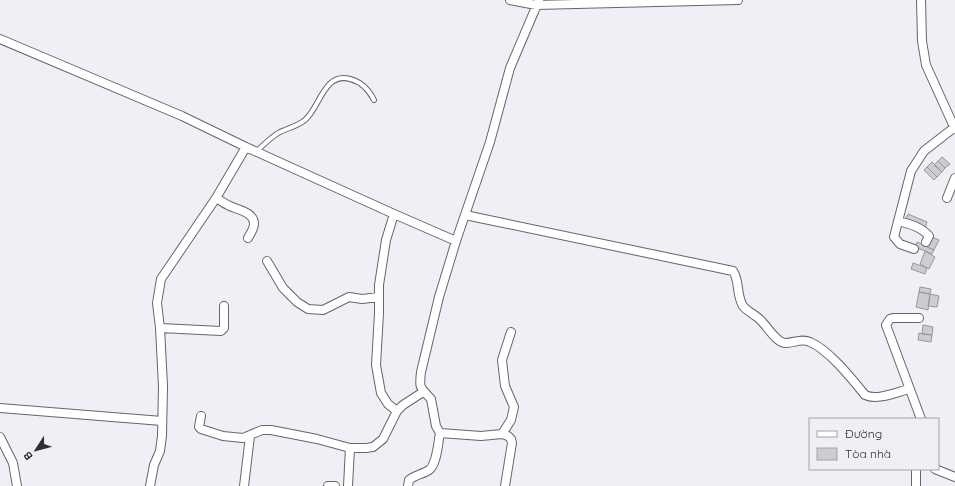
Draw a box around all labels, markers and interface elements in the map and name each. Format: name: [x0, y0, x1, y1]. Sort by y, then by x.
legend: [809, 418, 939, 470]
text: Đường: [845, 426, 882, 441]
north arrow: [16, 430, 56, 470]
text: Tòa nhà: [845, 446, 891, 461]
text: B: [20, 449, 36, 463]

